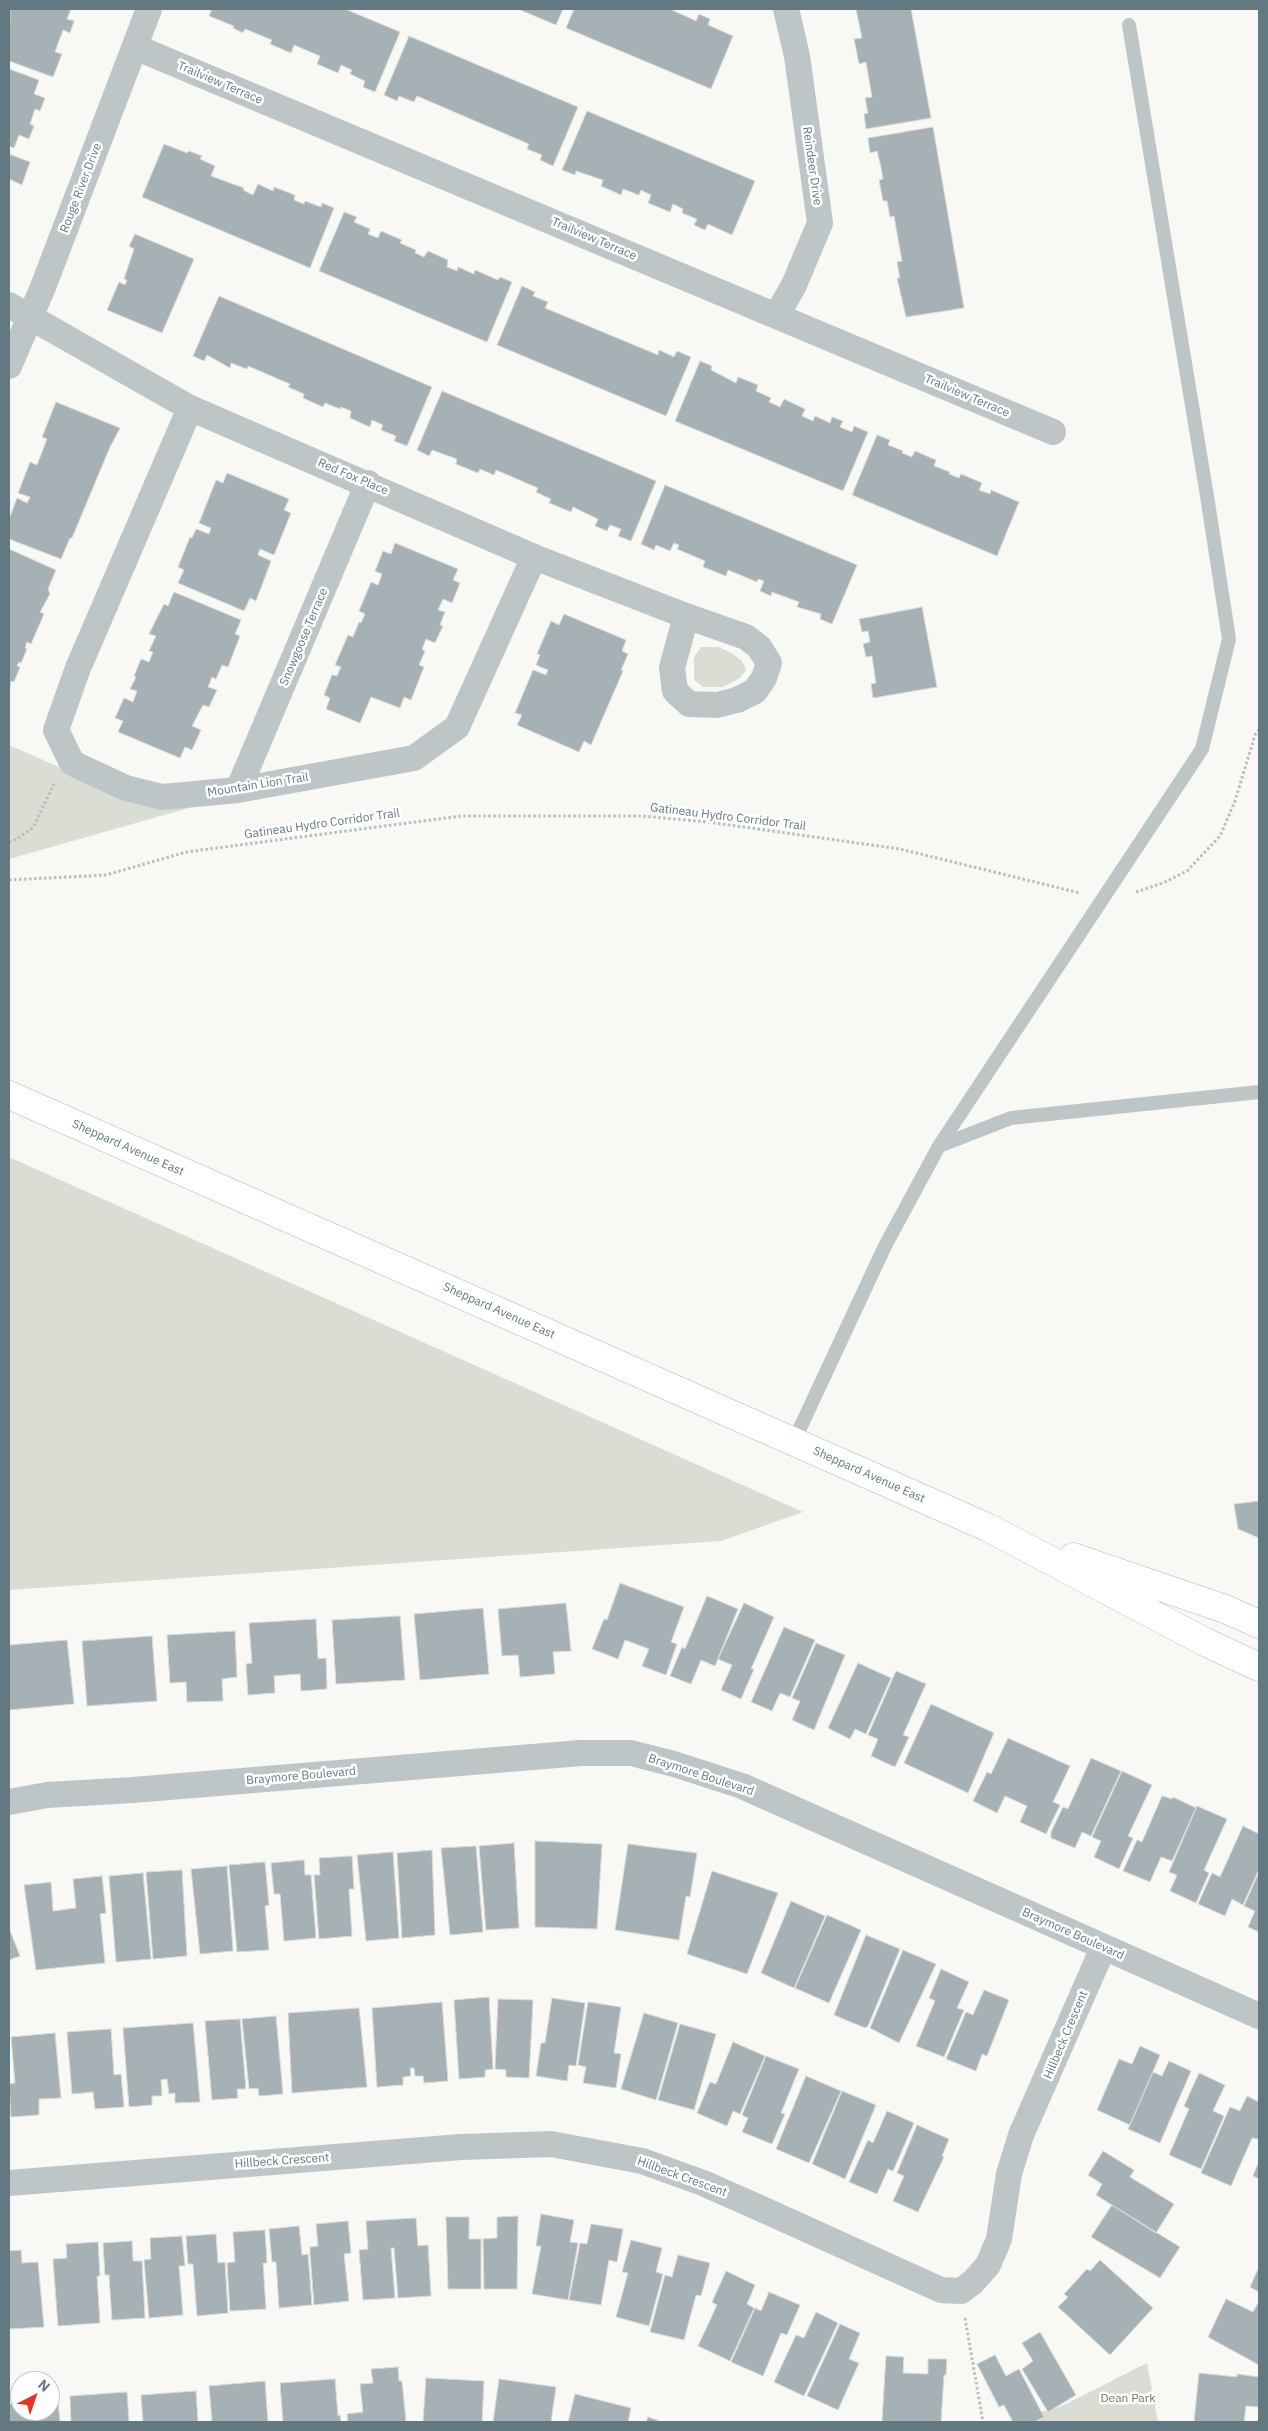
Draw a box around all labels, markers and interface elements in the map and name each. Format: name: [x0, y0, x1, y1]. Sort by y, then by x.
street label: Trailview Terrace: [175, 59, 265, 107]
street label: Reindeer Drive: [799, 126, 825, 206]
street label: Rouge River Drive: [57, 141, 105, 235]
street label: Trailview Terrace: [549, 215, 639, 263]
street label: Trailview Terrace: [922, 372, 1012, 420]
street label: Red Fox Place: [316, 456, 390, 498]
street label: Snowgoose Terrace: [277, 586, 331, 688]
street label: Mountain Lion Trail: [206, 770, 310, 800]
street label: Gatineau Hydro Corridor Trail: [649, 800, 807, 834]
street label: Gatineau Hydro Corridor Trail: [243, 806, 401, 842]
street label: Sheppard Avenue East: [70, 1117, 186, 1179]
street label: Sheppard Avenue East: [441, 1280, 557, 1342]
street label: Sheppard Avenue East: [811, 1444, 927, 1506]
street label: Braymore Boulevard: [646, 1751, 756, 1799]
street label: Braymore Boulevard: [246, 1764, 356, 1788]
street label: Braymore Boulevard: [1020, 1905, 1126, 1963]
street label: Hillbeck Crescent: [1041, 1989, 1091, 2081]
street label: Hillbeck Crescent: [234, 2151, 330, 2171]
street label: Hillbeck Crescent: [635, 2154, 729, 2200]
north arrow: [10, 2371, 60, 2421]
text: N: [34, 2375, 54, 2396]
park label: Dean Park: [1101, 2392, 1155, 2406]

